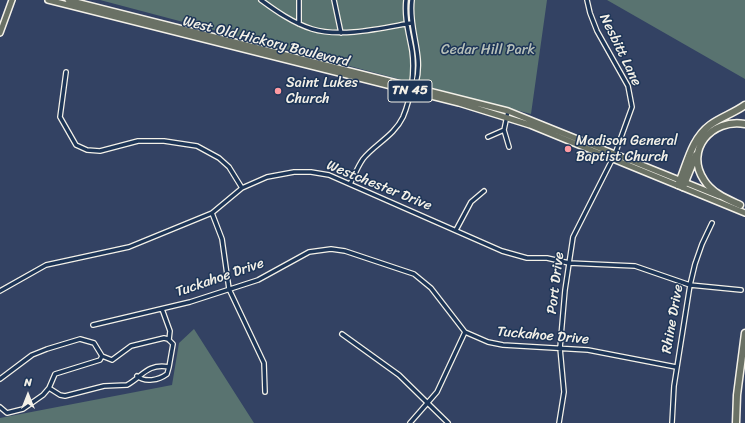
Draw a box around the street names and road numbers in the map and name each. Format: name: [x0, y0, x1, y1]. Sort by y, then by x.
street label: Nesbitt Lane: [595, 11, 645, 89]
street label: West Old Hickory Boulevard: [181, 13, 351, 71]
road number: TN 45: [388, 80, 432, 102]
street label: Westchester Drive: [324, 157, 434, 215]
street label: Port Drive: [544, 251, 568, 315]
street label: Tuckahoe Drive: [174, 255, 266, 301]
street label: Rhine Drive: [659, 283, 687, 355]
street label: Tuckahoe Drive: [496, 324, 590, 348]

